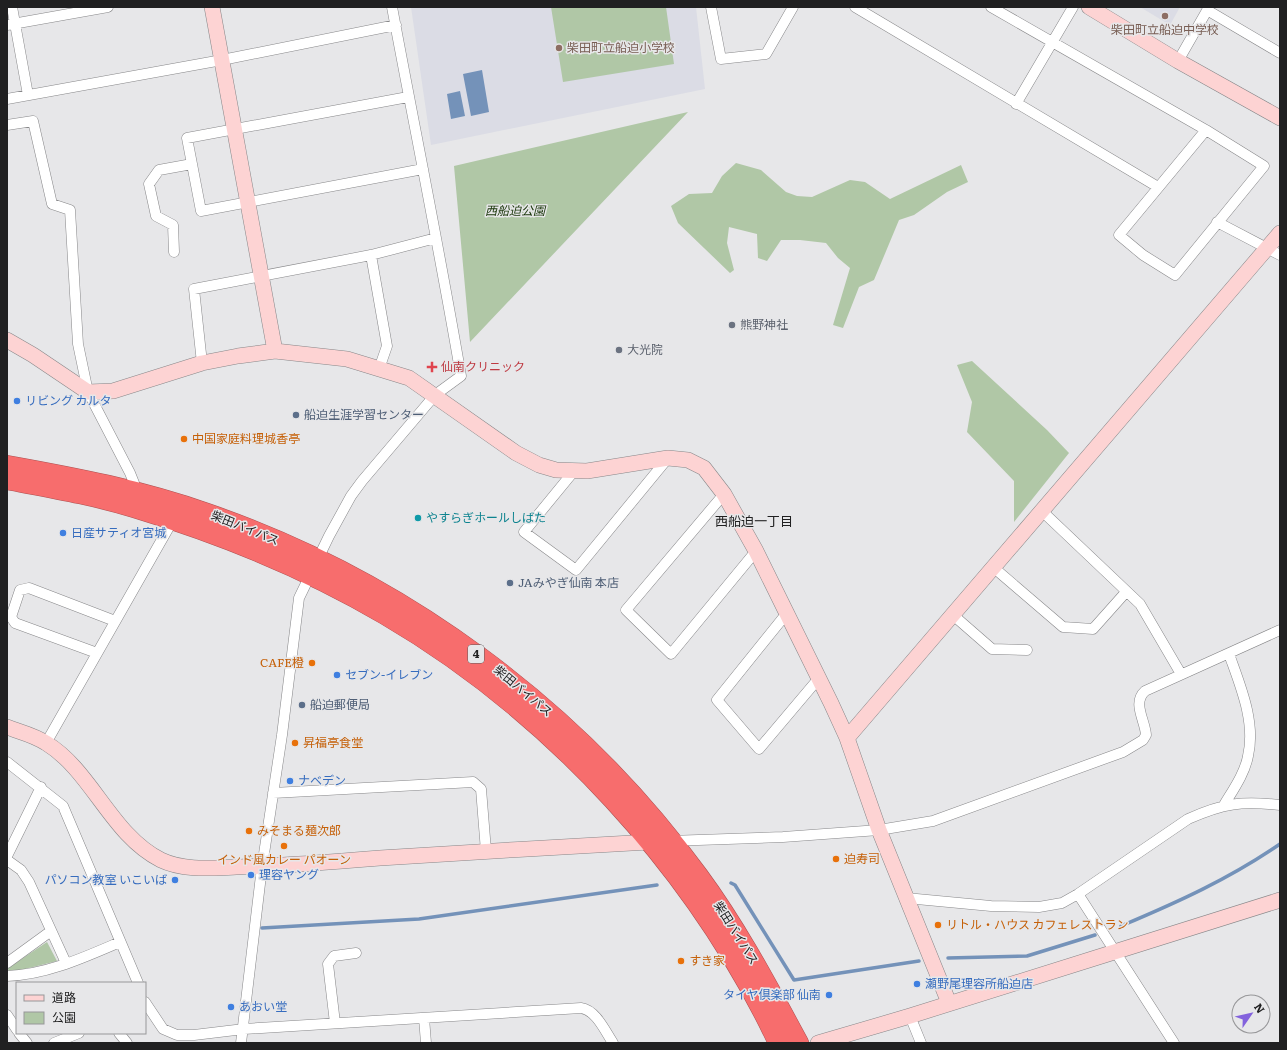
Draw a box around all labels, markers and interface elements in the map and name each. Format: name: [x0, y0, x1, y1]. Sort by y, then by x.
marker: 柴田町立船迫中学校: [1160, 11, 1170, 21]
place label: 柴田町立船迫中学校: [1111, 20, 1219, 38]
place label: 柴田町立船迫小学校: [567, 38, 675, 56]
marker: 柴田町立船迫小学校: [554, 43, 564, 53]
park label: 西船迫公園: [485, 201, 547, 219]
place label: 熊野神社: [740, 315, 788, 333]
marker: 熊野神社: [727, 320, 737, 330]
place label: 大光院: [627, 340, 663, 358]
marker: 大光院: [614, 345, 624, 355]
place label: 仙南クリニック: [441, 357, 525, 375]
marker: 仙南クリニック: [426, 361, 438, 373]
place label: リビング カルタ: [25, 391, 111, 409]
marker: リビング カルタ: [12, 396, 22, 406]
place label: 船迫生涯学習センター: [304, 405, 424, 423]
marker: 船迫生涯学習センター: [291, 410, 301, 420]
place label: 中国家庭料理城香亭: [192, 429, 300, 447]
marker: 中国家庭料理城香亭: [179, 434, 189, 444]
street label: 柴田バイパス: [209, 505, 282, 549]
place label: やすらぎホールしばた: [426, 508, 546, 526]
district label: 西船迫一丁目: [715, 511, 793, 530]
marker: やすらぎホールしばた: [413, 513, 423, 523]
place label: 日産サティオ宮城: [71, 523, 166, 541]
marker: 日産サティオ宮城: [58, 528, 68, 538]
place label: JAみやぎ仙南 本店: [518, 573, 619, 591]
marker: JAみやぎ仙南 本店: [505, 578, 515, 588]
road number: 4: [468, 645, 484, 663]
place label: CAFE橙: [260, 653, 304, 671]
marker: CAFE橙: [307, 658, 317, 668]
street label: 柴田バイパス: [490, 660, 557, 720]
place label: セブン-イレブン: [345, 665, 433, 683]
marker: セブン-イレブン: [332, 670, 342, 680]
place label: 船迫郵便局: [310, 695, 370, 713]
marker: 船迫郵便局: [297, 700, 307, 710]
place label: 昇福亭食堂: [303, 733, 363, 751]
marker: 昇福亭食堂: [290, 738, 300, 748]
place label: ナベデン: [298, 771, 346, 789]
marker: ナベデン: [285, 776, 295, 786]
place label: みそまる麺次郎: [257, 821, 341, 839]
marker: みそまる麺次郎: [244, 826, 254, 836]
marker: インド風カレー パオーン: [279, 841, 289, 851]
place label: 迫寿司: [844, 849, 880, 867]
place label: インド風カレー パオーン: [217, 850, 351, 868]
marker: 迫寿司: [831, 854, 841, 864]
place label: 理容ヤング: [259, 865, 319, 883]
place label: パソコン教室 いこいば: [45, 870, 167, 888]
marker: 理容ヤング: [246, 870, 256, 880]
marker: パソコン教室 いこいば: [170, 875, 180, 885]
street label: 柴田バイパス: [710, 897, 763, 968]
place label: リトル・ハウス カフェレストラン: [946, 915, 1128, 933]
marker: リトル・ハウス カフェレストラン: [933, 920, 943, 930]
place label: すき家: [689, 951, 725, 969]
marker: すき家: [676, 956, 686, 966]
place label: 瀬野尾理容所船迫店: [925, 974, 1033, 992]
marker: 瀬野尾理容所船迫店: [912, 979, 922, 989]
legend: [16, 982, 146, 1034]
place label: タイヤ倶楽部 仙南: [723, 985, 821, 1003]
text: 道路: [52, 988, 76, 1006]
marker: タイヤ倶楽部 仙南: [824, 990, 834, 1000]
north arrow: [1231, 994, 1271, 1034]
place label: あおい堂: [239, 997, 287, 1015]
text: N: [1251, 1000, 1269, 1016]
marker: あおい堂: [226, 1002, 236, 1012]
text: 公園: [52, 1008, 76, 1026]

